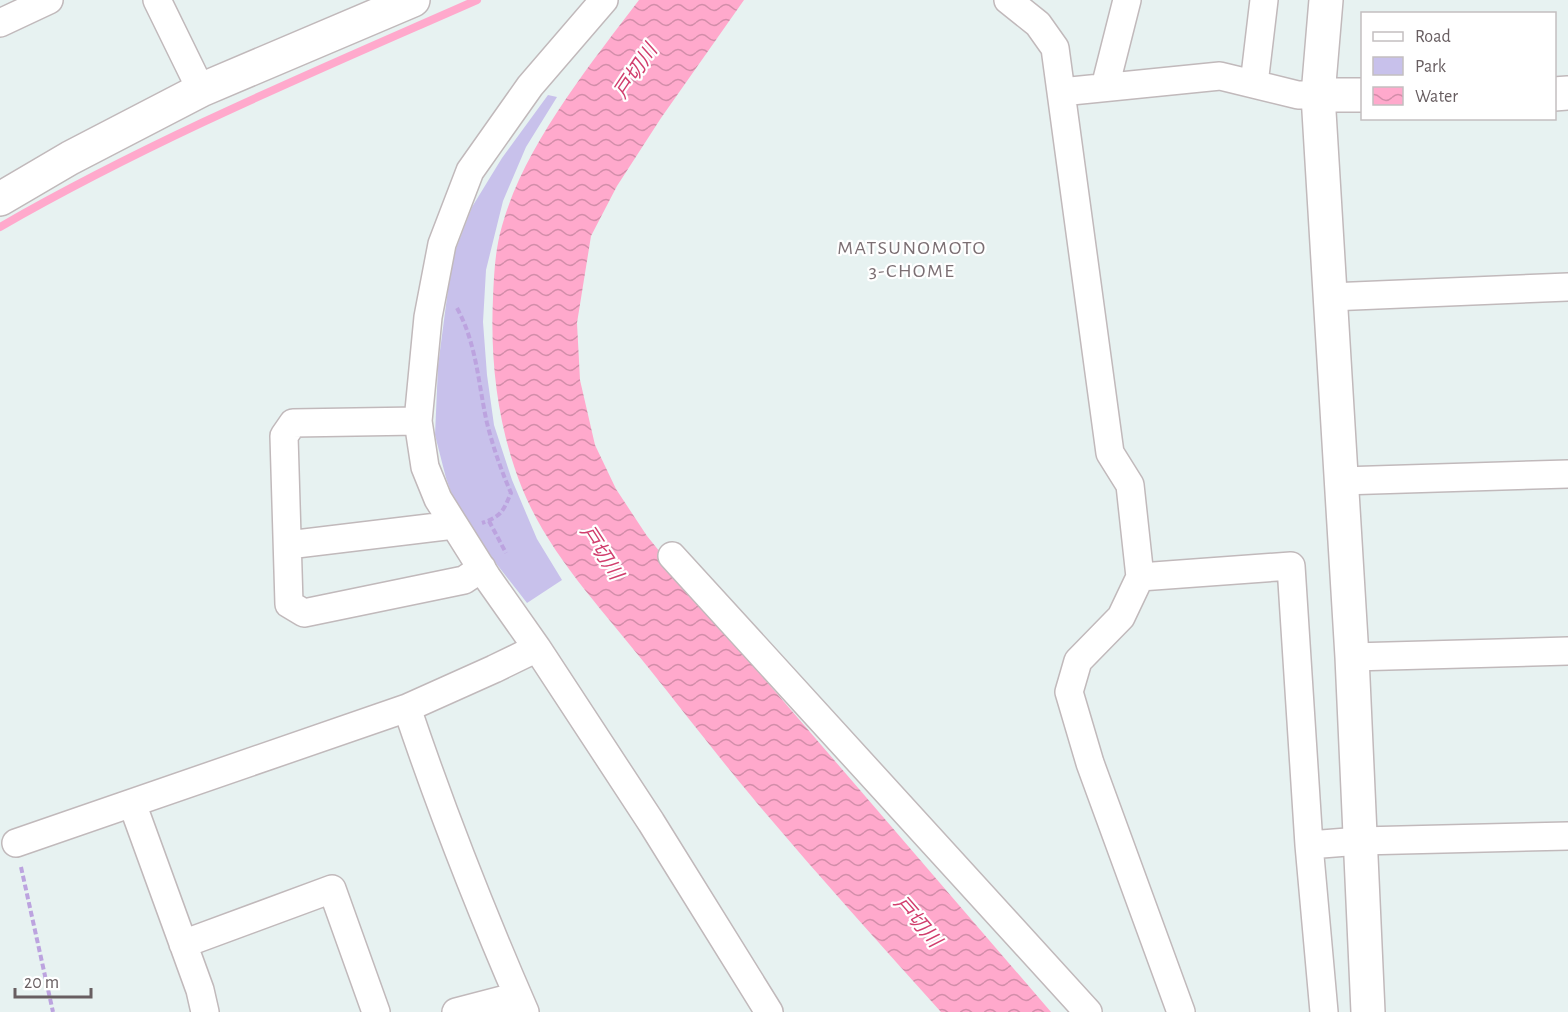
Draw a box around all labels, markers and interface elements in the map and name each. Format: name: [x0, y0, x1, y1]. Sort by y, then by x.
legend: [1361, 12, 1556, 120]
text: Road: [1415, 28, 1451, 46]
water label: 戸切川: [610, 39, 662, 102]
text: Park: [1415, 58, 1447, 76]
text: Water: [1415, 88, 1458, 106]
district label: MATSUNOMOTO 3-CHOME: [837, 238, 987, 281]
water label: 戸切川: [576, 521, 628, 585]
water label: 戸切川: [890, 892, 947, 952]
scale bar: [15, 961, 92, 999]
text: 20 m: [24, 974, 59, 992]

